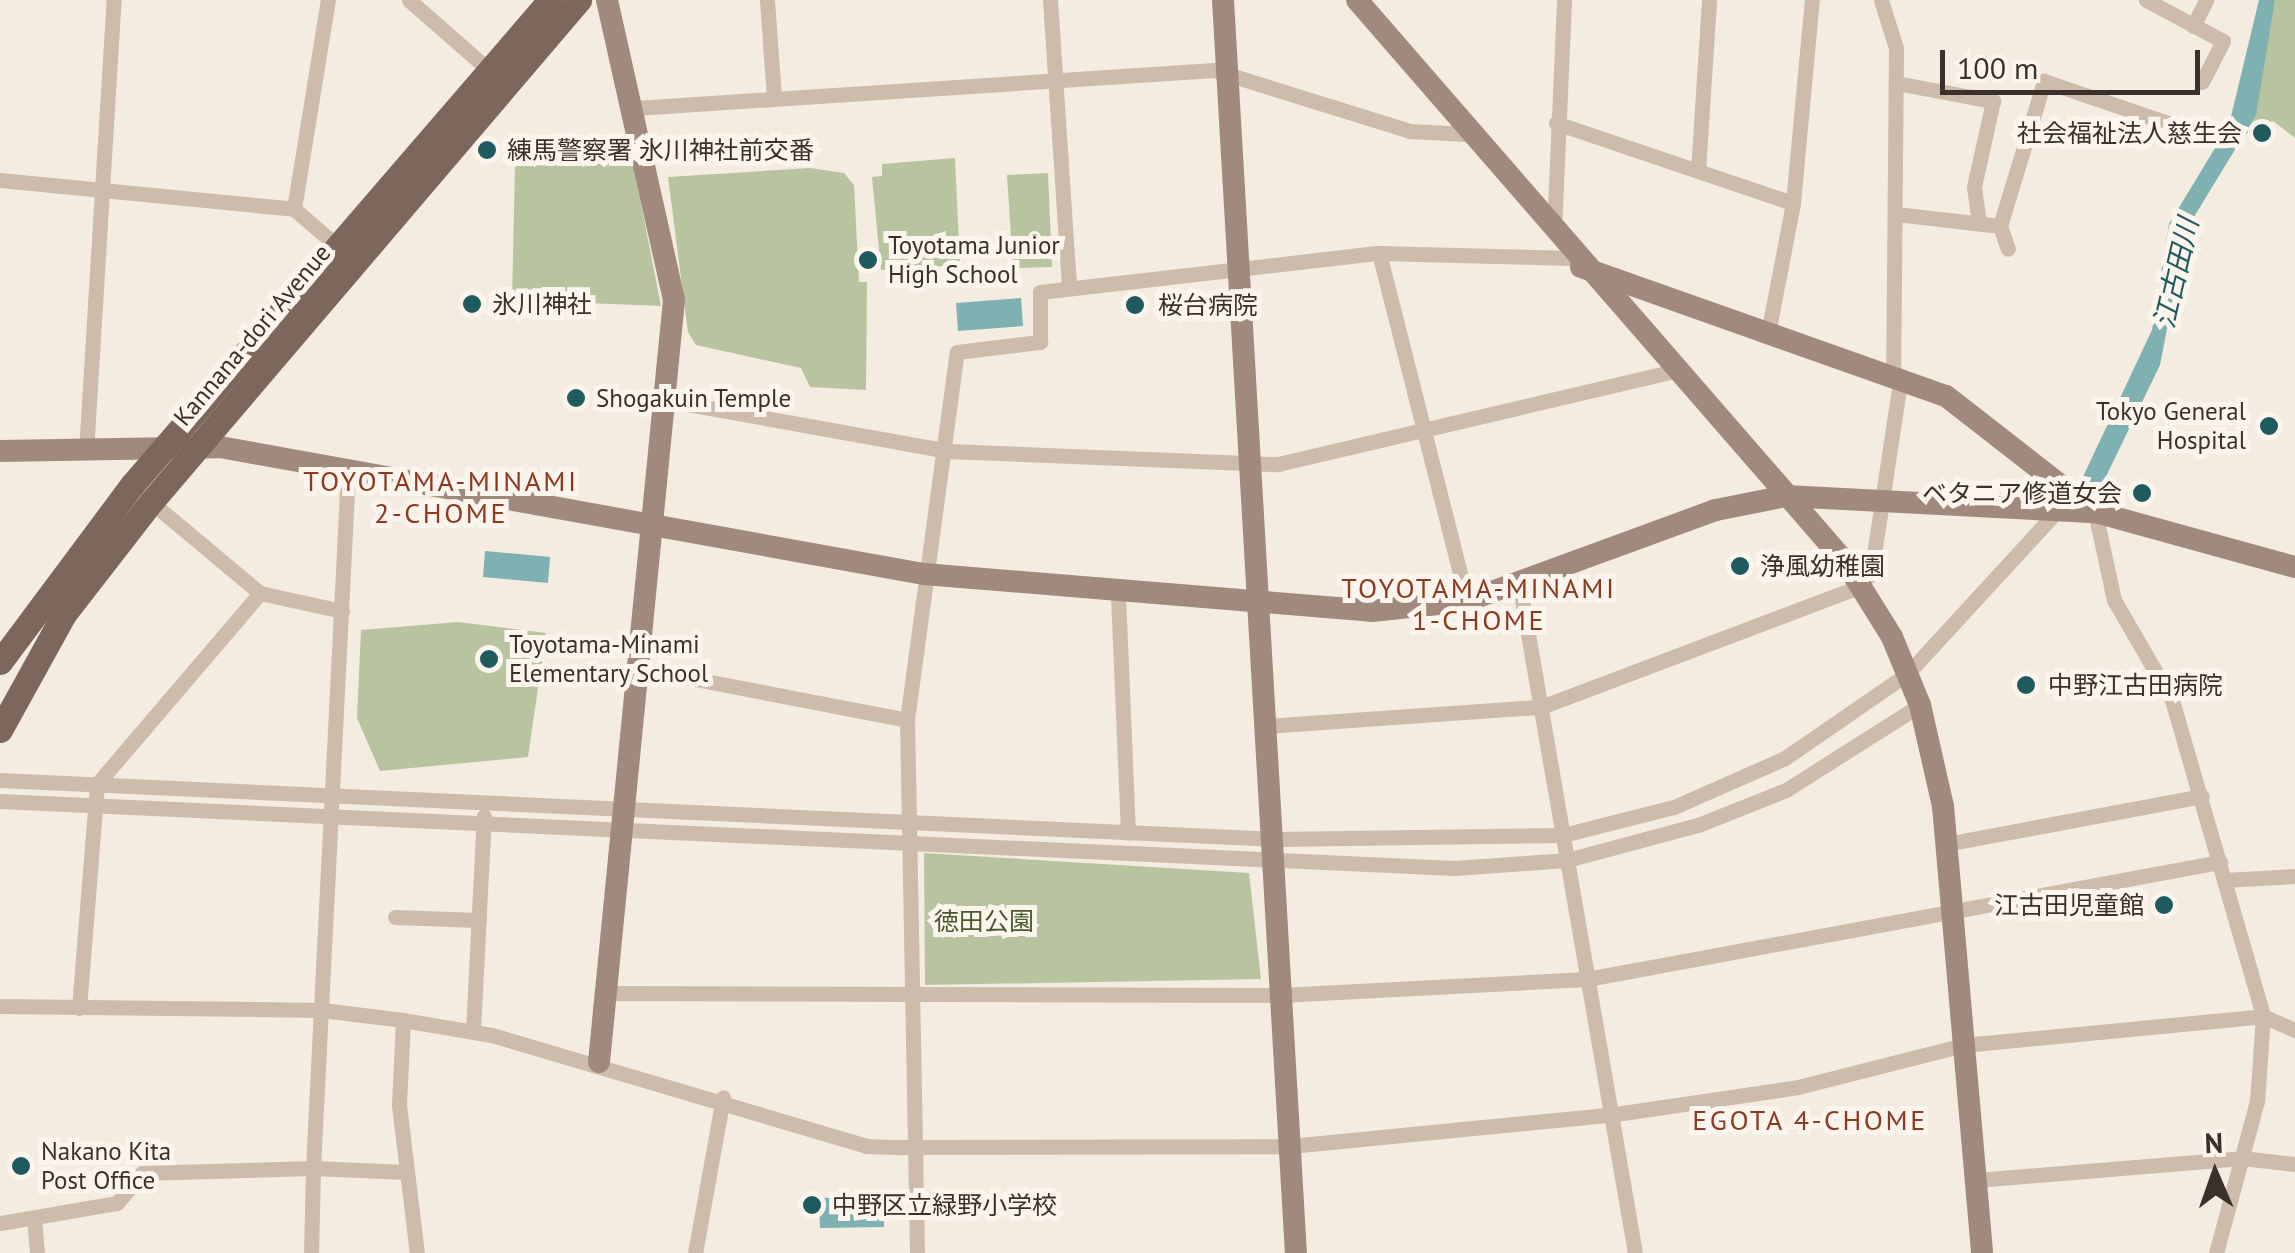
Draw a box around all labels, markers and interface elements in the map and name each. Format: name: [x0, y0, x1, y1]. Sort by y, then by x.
scale bar: [1945, 30, 2205, 92]
text: 100 m: [1957, 48, 2038, 87]
place label: 社会福祉法人慈生会: [2017, 118, 2242, 148]
marker: 社会福祉法人慈生会: [2251, 122, 2273, 144]
place label: 練馬警察署 氷川神社前交番: [507, 135, 814, 165]
marker: 練馬警察署 氷川神社前交番: [476, 139, 498, 161]
water label: 江古田川: [2147, 215, 2205, 331]
place label: Toyotama Junior High School: [888, 231, 1060, 290]
street label: Kannana-dori Avenue: [167, 238, 337, 432]
marker: Toyotama Junior High School: [857, 249, 879, 271]
place label: 氷川神社: [492, 289, 592, 319]
place label: 桜台病院: [1158, 290, 1258, 320]
marker: 桜台病院: [1122, 292, 1148, 318]
marker: 氷川神社: [461, 293, 483, 315]
place label: Shogakuin Temple: [596, 383, 792, 413]
marker: Shogakuin Temple: [565, 387, 587, 409]
place label: Tokyo General Hospital: [2096, 397, 2246, 456]
marker: Tokyo General Hospital: [2256, 413, 2282, 439]
district label: TOYOTAMA-MINAMI 2-CHOME: [303, 464, 579, 530]
place label: ベタニア修道女会: [1922, 478, 2122, 508]
marker: ベタニア修道女会: [2131, 482, 2153, 504]
place label: 浄風幼稚園: [1760, 551, 1885, 581]
marker: 浄風幼稚園: [1729, 555, 1751, 577]
district label: TOYOTAMA-MINAMI 1-CHOME: [1341, 571, 1617, 637]
place label: Toyotama-Minami Elementary School: [509, 630, 709, 689]
marker: Toyotama-Minami Elementary School: [478, 648, 500, 670]
place label: 中野江古田病院: [2048, 670, 2223, 700]
marker: 中野江古田病院: [2013, 672, 2039, 698]
place label: 江古田児童館: [1994, 890, 2144, 920]
marker: 江古田児童館: [2153, 894, 2175, 916]
park label: 徳田公園: [934, 906, 1034, 936]
district label: EGOTA 4-CHOME: [1692, 1103, 1928, 1137]
north arrow: [2165, 1123, 2265, 1223]
text: N: [2204, 1124, 2224, 1161]
place label: Nakano Kita Post Office: [41, 1137, 171, 1196]
marker: Nakano Kita Post Office: [10, 1155, 32, 1177]
place label: 中野区立緑野小学校: [832, 1190, 1057, 1220]
marker: 中野区立緑野小学校: [801, 1194, 823, 1216]

